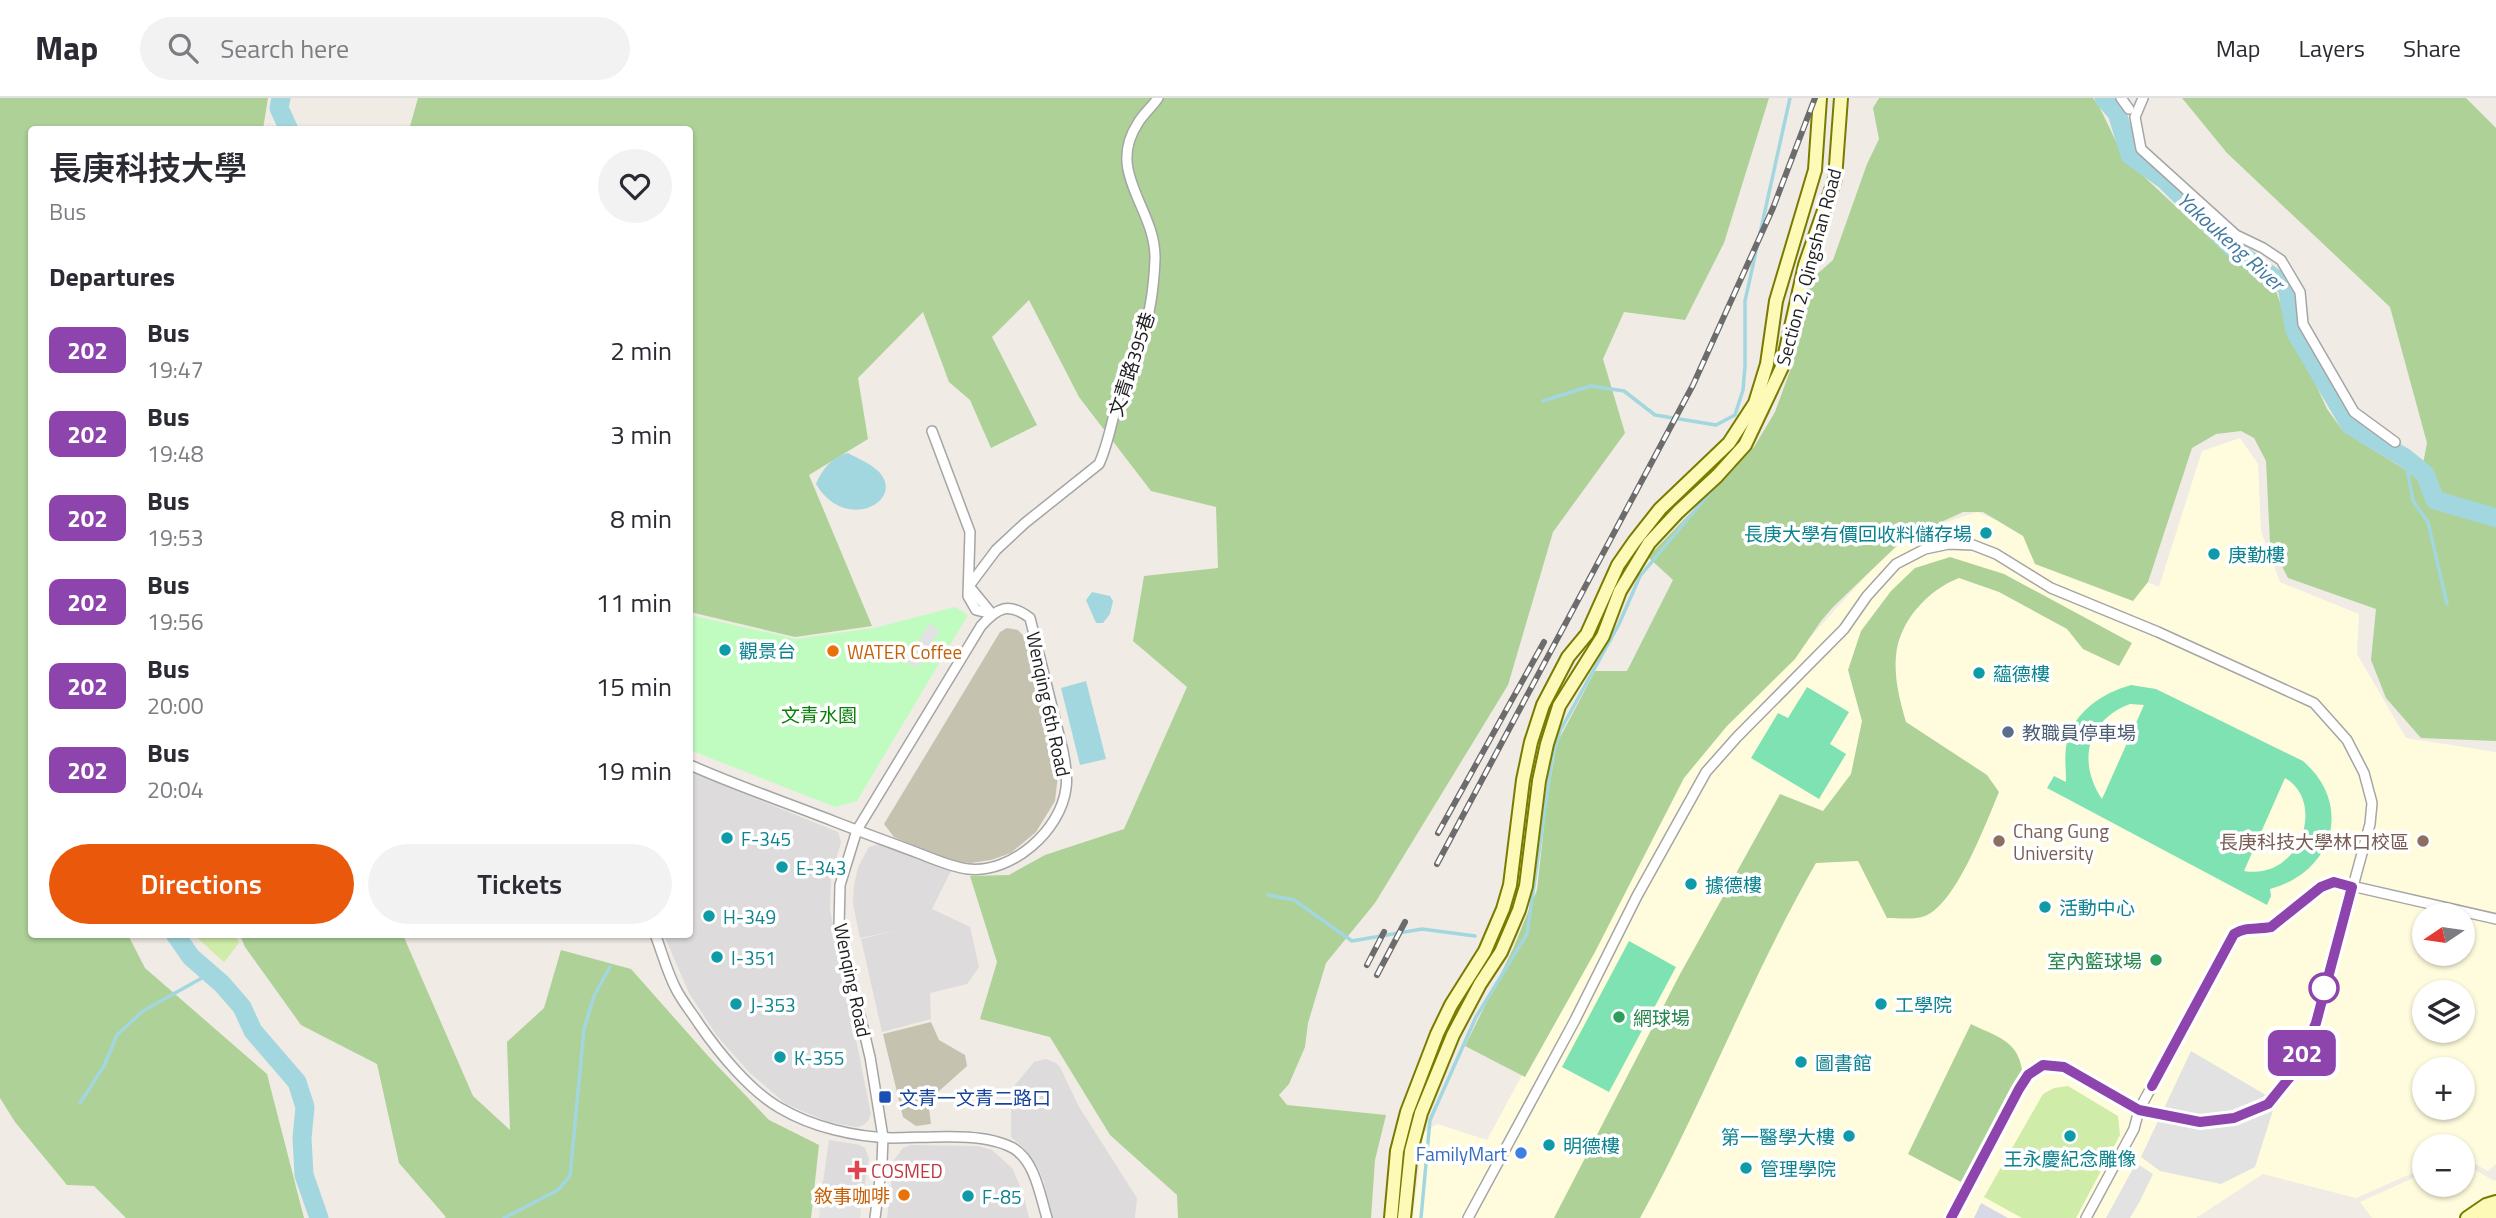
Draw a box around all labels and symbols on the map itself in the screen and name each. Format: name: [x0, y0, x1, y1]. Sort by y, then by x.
street label: Section 2, Qingshan Road: [1768, 165, 1848, 369]
water label: Yakoukeng River: [2170, 184, 2294, 300]
street label: 文青路395巷: [1101, 308, 1161, 420]
place label: 長庚大學有價回收料儲存場: [1744, 519, 1972, 548]
marker: 長庚大學有價回收料儲存場: [1978, 525, 1994, 541]
place label: 庚勤樓: [2228, 540, 2285, 569]
marker: 庚勤樓: [2206, 546, 2222, 562]
street label: Wenqing 6th Road: [1019, 629, 1079, 779]
place label: 觀景台: [739, 636, 796, 665]
place label: WATER Coffee: [847, 637, 962, 666]
marker: 觀景台: [717, 642, 733, 658]
marker: WATER Coffee: [825, 643, 841, 659]
place label: 蘊德樓: [1993, 659, 2050, 688]
marker: 蘊德樓: [1971, 665, 1987, 681]
park label: 文青水園: [781, 700, 857, 729]
place label: 教職員停車場: [2022, 718, 2136, 747]
marker: 教職員停車場: [2000, 724, 2016, 740]
place label: Chang Gung University: [2013, 816, 2109, 867]
place label: F-345: [741, 824, 791, 853]
place label: 長庚科技大學林口校區: [2219, 827, 2409, 856]
marker: F-345: [719, 830, 735, 846]
marker: Chang Gung University: [1991, 833, 2007, 849]
marker: 長庚科技大學林口校區: [2415, 833, 2431, 849]
place label: E-343: [796, 853, 846, 882]
marker: E-343: [774, 859, 790, 875]
place label: 據德樓: [1705, 870, 1762, 899]
marker: 據德樓: [1683, 876, 1699, 892]
place label: 活動中心: [2059, 893, 2135, 922]
marker: 活動中心: [2037, 899, 2053, 915]
place label: H-349: [723, 902, 776, 931]
north arrow: [2412, 903, 2474, 966]
marker: H-349: [701, 908, 717, 924]
street label: Wenqing Road: [827, 920, 879, 1040]
place label: I-351: [731, 943, 776, 972]
place label: 室內籃球場: [2047, 946, 2142, 975]
marker: I-351: [709, 949, 725, 965]
marker: 室內籃球場: [2148, 952, 2164, 968]
unlabelled marker: [2309, 973, 2339, 1003]
place label: J-353: [750, 990, 796, 1019]
place label: 工學院: [1895, 990, 1952, 1019]
marker: J-353: [728, 996, 744, 1012]
marker: 工學院: [1873, 996, 1889, 1012]
place label: 網球場: [1633, 1003, 1690, 1032]
marker: 網球場: [1611, 1009, 1627, 1025]
line badge: 202: [2262, 1030, 2342, 1076]
place label: K-355: [794, 1043, 844, 1072]
place label: 圖書館: [1815, 1048, 1872, 1077]
marker: K-355: [772, 1049, 788, 1065]
marker: 圖書館: [1793, 1054, 1809, 1070]
place label: 文青一文青二路口: [899, 1083, 1051, 1112]
marker: 文青一文青二路口: [877, 1089, 893, 1105]
place label: 第一醫學大樓: [1721, 1122, 1835, 1151]
marker: 第一醫學大樓: [1841, 1128, 1857, 1144]
marker: 王永慶紀念雕像: [2062, 1128, 2078, 1144]
place label: 明德樓: [1563, 1131, 1620, 1160]
marker: 明德樓: [1541, 1137, 1557, 1153]
place label: FamilyMart: [1416, 1139, 1507, 1168]
place label: 王永慶紀念雕像: [2003, 1144, 2137, 1173]
marker: FamilyMart: [1513, 1145, 1529, 1161]
place label: 管理學院: [1760, 1154, 1836, 1183]
place label: COSMED: [871, 1156, 943, 1185]
marker: 管理學院: [1738, 1160, 1754, 1176]
marker: COSMED: [849, 1162, 865, 1178]
place label: 敘事咖啡: [814, 1181, 890, 1210]
place label: F-85: [982, 1182, 1022, 1211]
marker: 敘事咖啡: [896, 1187, 912, 1203]
marker: F-85: [960, 1188, 976, 1204]

